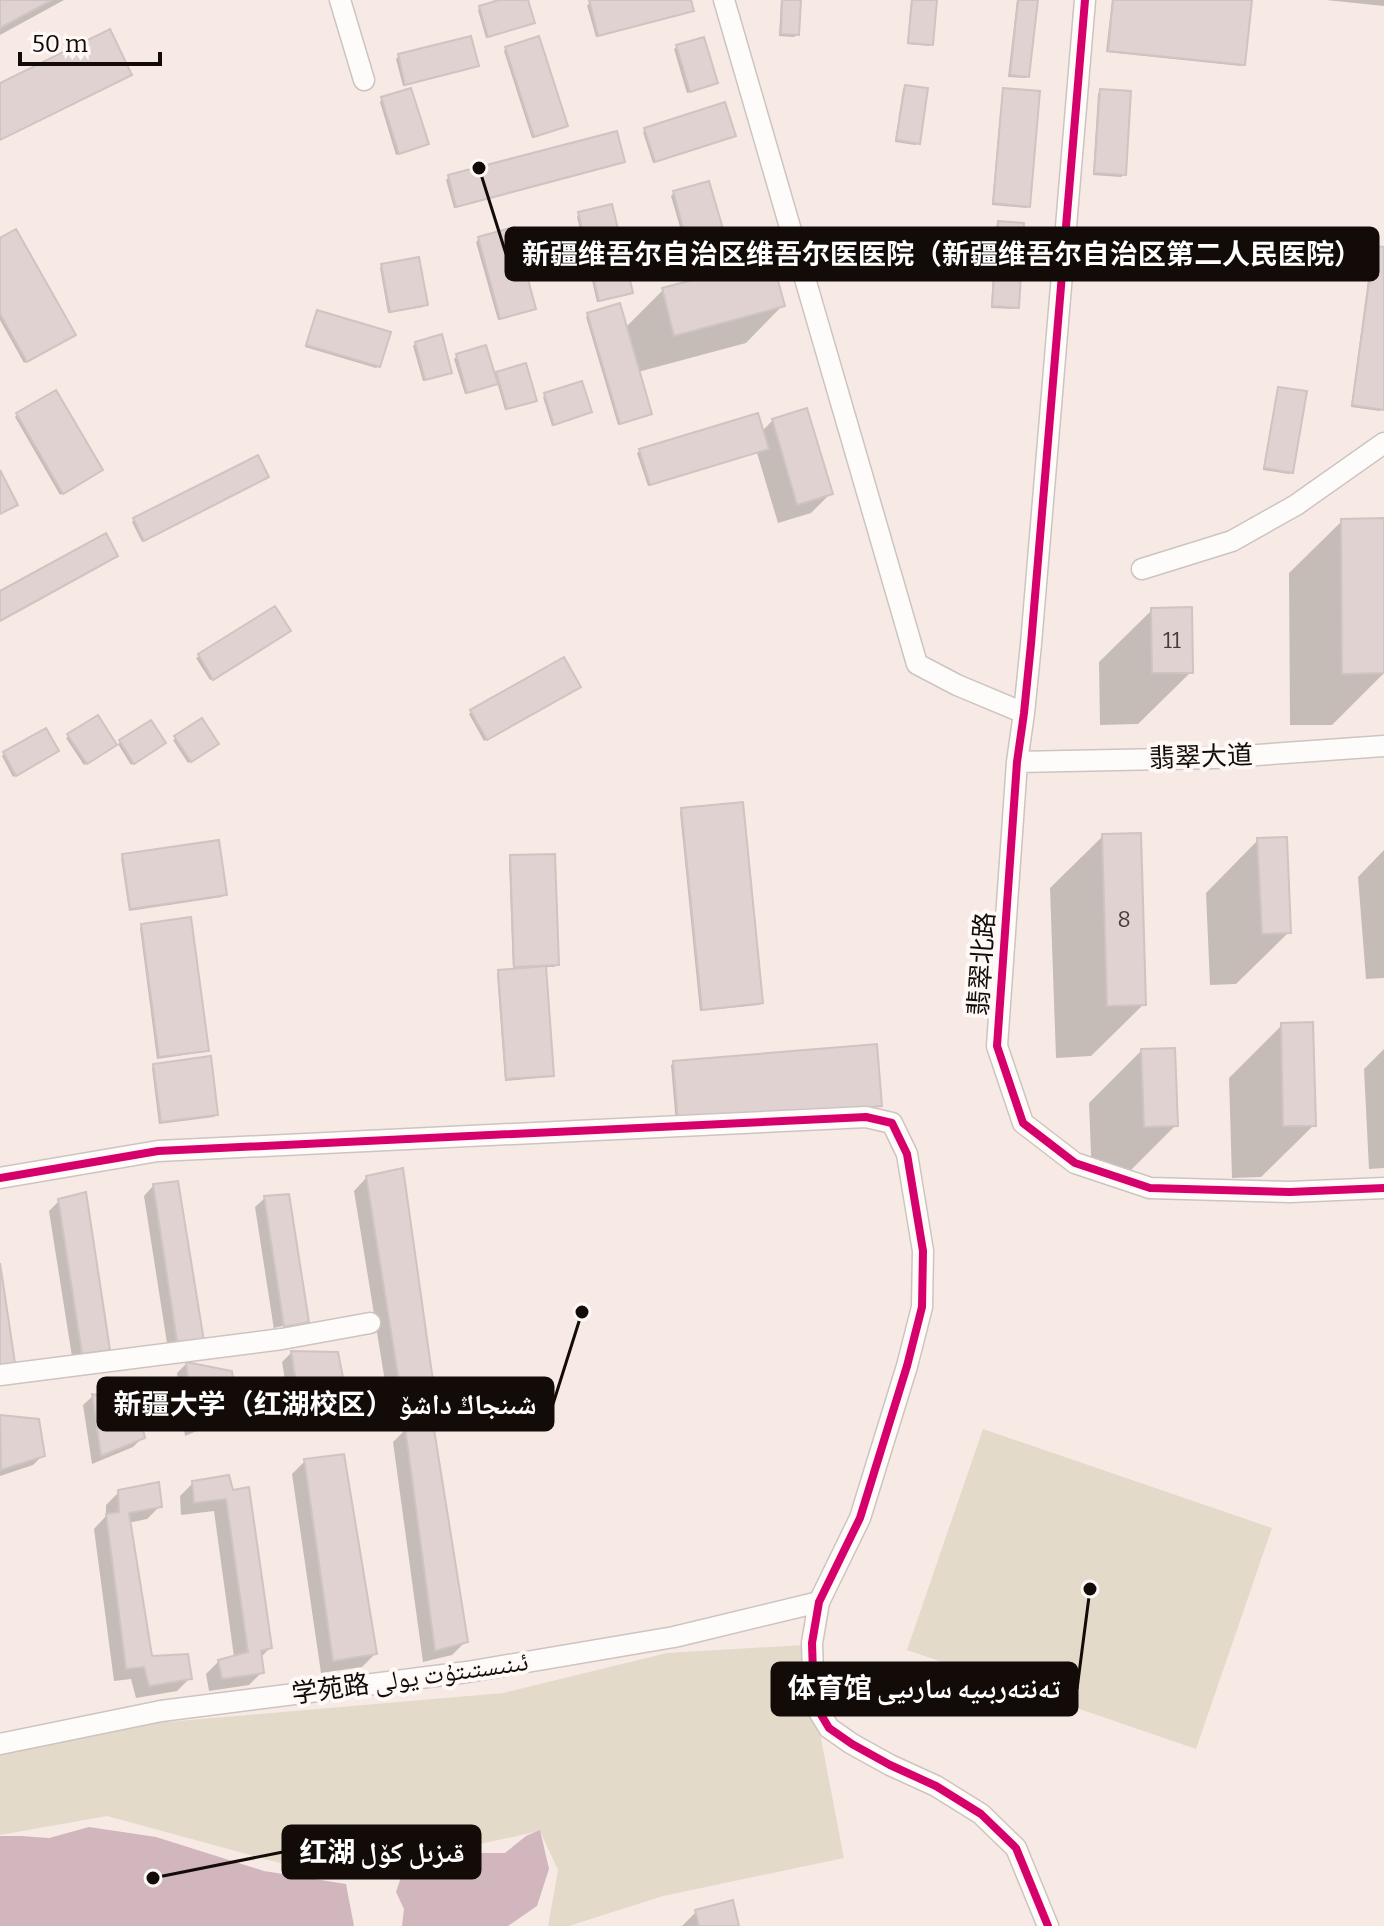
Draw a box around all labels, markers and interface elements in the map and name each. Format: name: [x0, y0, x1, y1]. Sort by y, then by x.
scale bar: [20, 16, 160, 66]
text: 50 m: [32, 30, 88, 58]
callout: 新疆维吾尔自治区维吾尔医医院（新疆维吾尔自治区第二人民医院）: [506, 228, 1378, 280]
text: 新疆维吾尔自治区维吾尔医医院（新疆维吾尔自治区第二人民医院）: [522, 238, 1362, 271]
house number: 11: [1163, 627, 1181, 654]
street label: 翡翠大道: [1148, 740, 1254, 774]
house number: 8: [1117, 906, 1131, 933]
street label: 翡翠北路: [963, 911, 1001, 1017]
callout: 新疆大学（红湖校区） شىنجاڭ داشۆ: [98, 1378, 553, 1430]
text: 新疆大学（红湖校区） شىنجاڭ داشۆ: [113, 1388, 537, 1421]
street label: 学苑路 ئىنىستىتۇت يولى: [290, 1646, 530, 1710]
callout: 体育馆 تەنتەربىيە سارىيى: [772, 1663, 1077, 1715]
text: 体育馆 تەنتەربىيە سارىيى: [788, 1672, 1061, 1706]
callout: 红湖 قىزىل كۆل: [283, 1826, 480, 1878]
text: 红湖 قىزىل كۆل: [299, 1836, 465, 1870]

